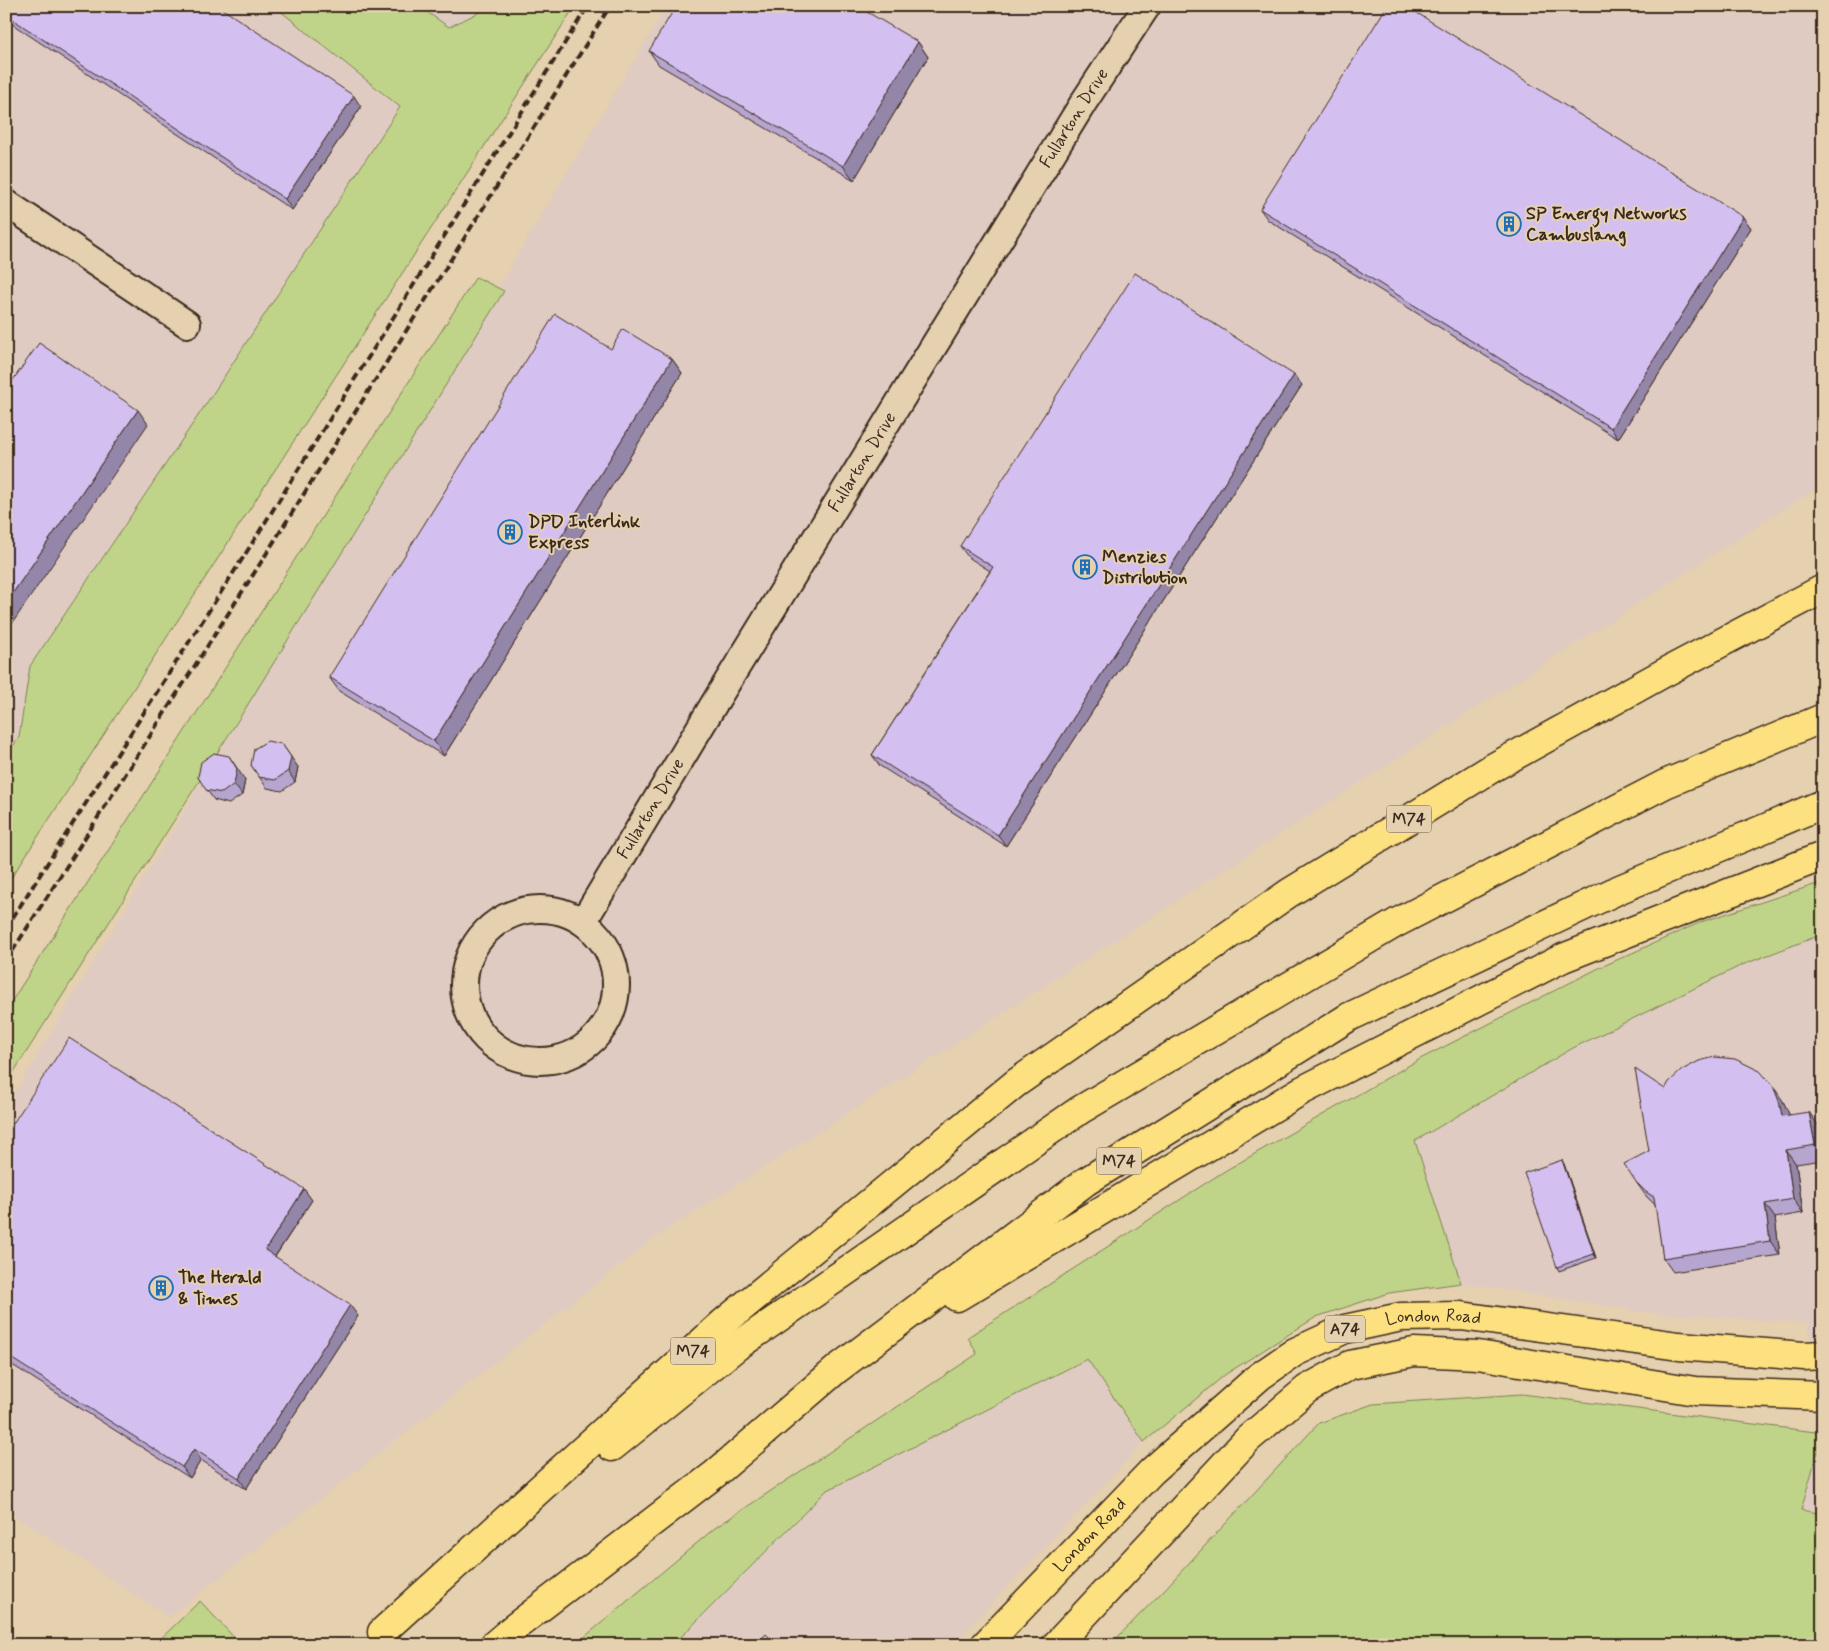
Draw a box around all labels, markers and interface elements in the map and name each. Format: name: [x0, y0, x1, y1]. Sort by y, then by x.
street label: Fullarton Drive: [1034, 64, 1115, 173]
place label: SP Energy Networks Cambuslang: [1526, 202, 1687, 247]
building icon: SP Energy Networks Cambuslang: [1496, 211, 1522, 237]
street label: Fullarton Drive: [822, 408, 902, 517]
place label: DPD Interlink Express: [528, 510, 641, 555]
building icon: DPD Interlink Express: [497, 519, 523, 545]
place label: Menzies Distribution: [1102, 545, 1187, 590]
building icon: Menzies Distribution: [1072, 554, 1098, 580]
street label: Fullarton Drive: [611, 754, 691, 864]
road number: M74: [1386, 806, 1432, 832]
road number: M74: [1096, 1148, 1142, 1174]
place label: The Herald & Times: [178, 1266, 262, 1311]
building icon: The Herald & Times: [148, 1275, 174, 1301]
street label: London Road: [1383, 1304, 1483, 1332]
road number: A74: [1325, 1316, 1365, 1342]
road number: M74: [670, 1338, 716, 1364]
street label: London Road: [1048, 1493, 1132, 1578]

